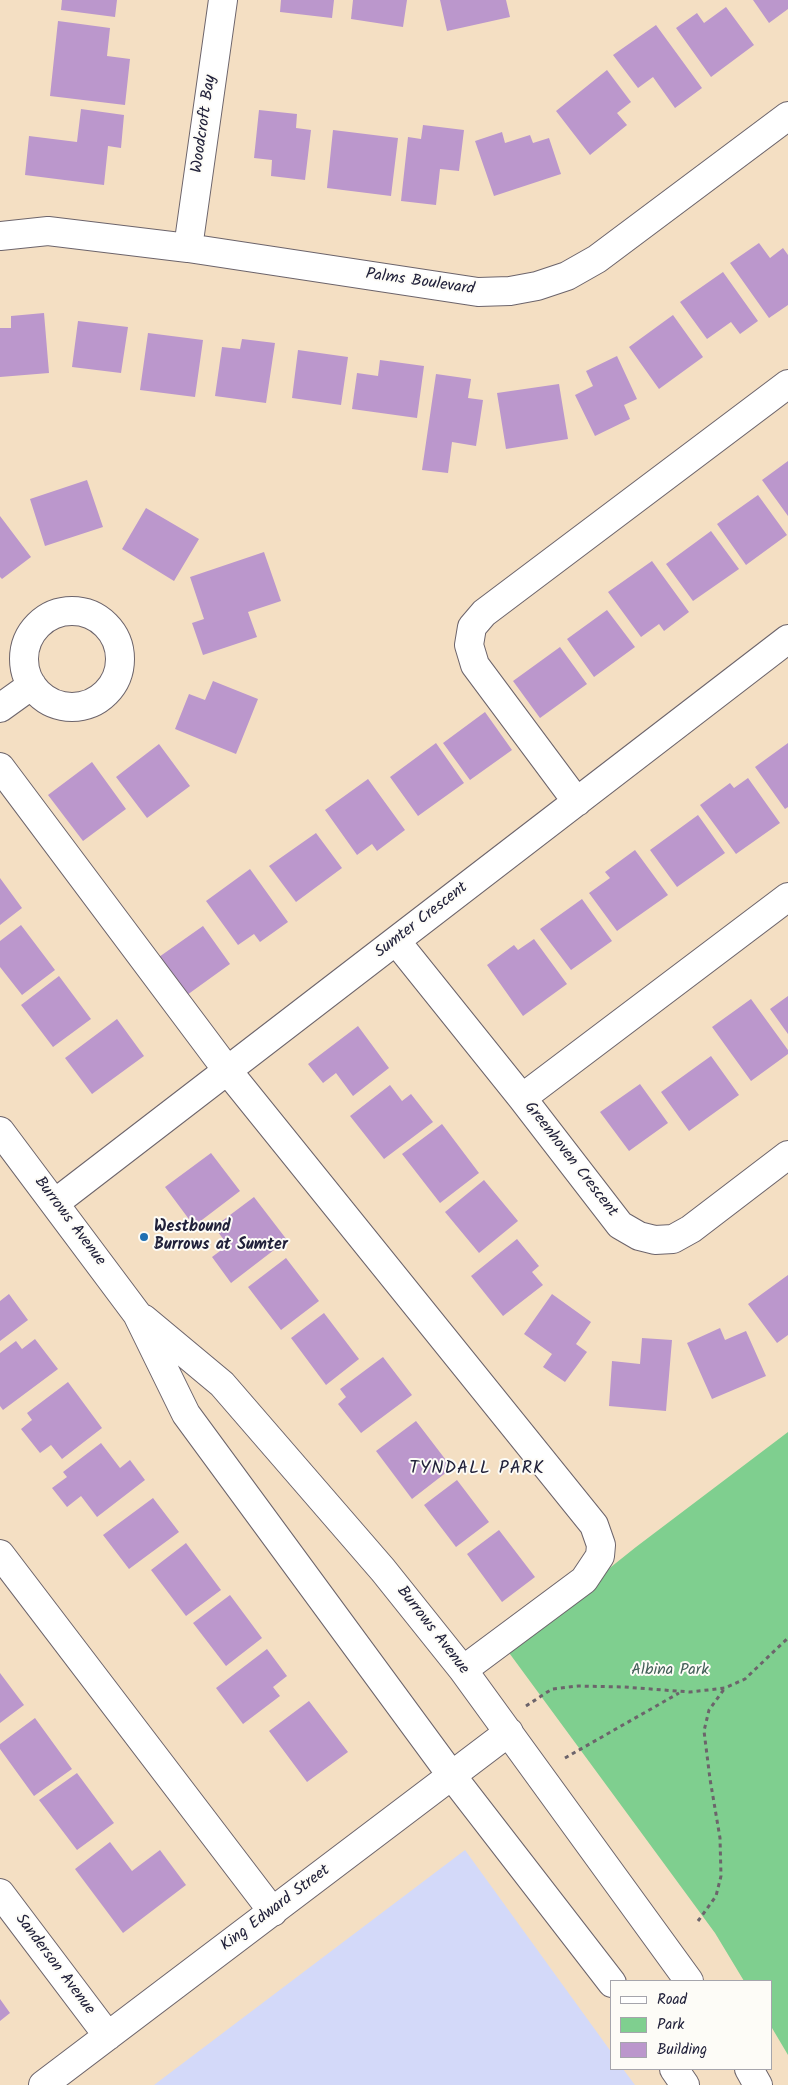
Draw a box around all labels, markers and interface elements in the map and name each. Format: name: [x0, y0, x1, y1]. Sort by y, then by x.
street label: Woodcroft Bay: [189, 74, 221, 174]
street label: Palms Boulevard: [364, 266, 476, 300]
street label: Sumter Crescent: [372, 879, 472, 963]
street label: Greenhoven Crescent: [519, 1099, 621, 1221]
street label: Burrows Avenue: [29, 1174, 109, 1270]
place label: Westbound Burrows at Sumter: [154, 1218, 288, 1256]
marker: Westbound Burrows at Sumter: [138, 1231, 150, 1243]
district label: TYNDALL PARK: [408, 1459, 546, 1481]
street label: Burrows Avenue: [392, 1583, 472, 1679]
park label: Albina Park: [631, 1661, 709, 1681]
street label: King Edward Street: [218, 1862, 334, 1956]
street label: Sanderson Avenue: [10, 1911, 98, 2019]
legend: [610, 1980, 773, 2070]
text: Road: [657, 1988, 687, 2012]
text: Park: [657, 2013, 684, 2037]
text: Building: [657, 2038, 707, 2062]

